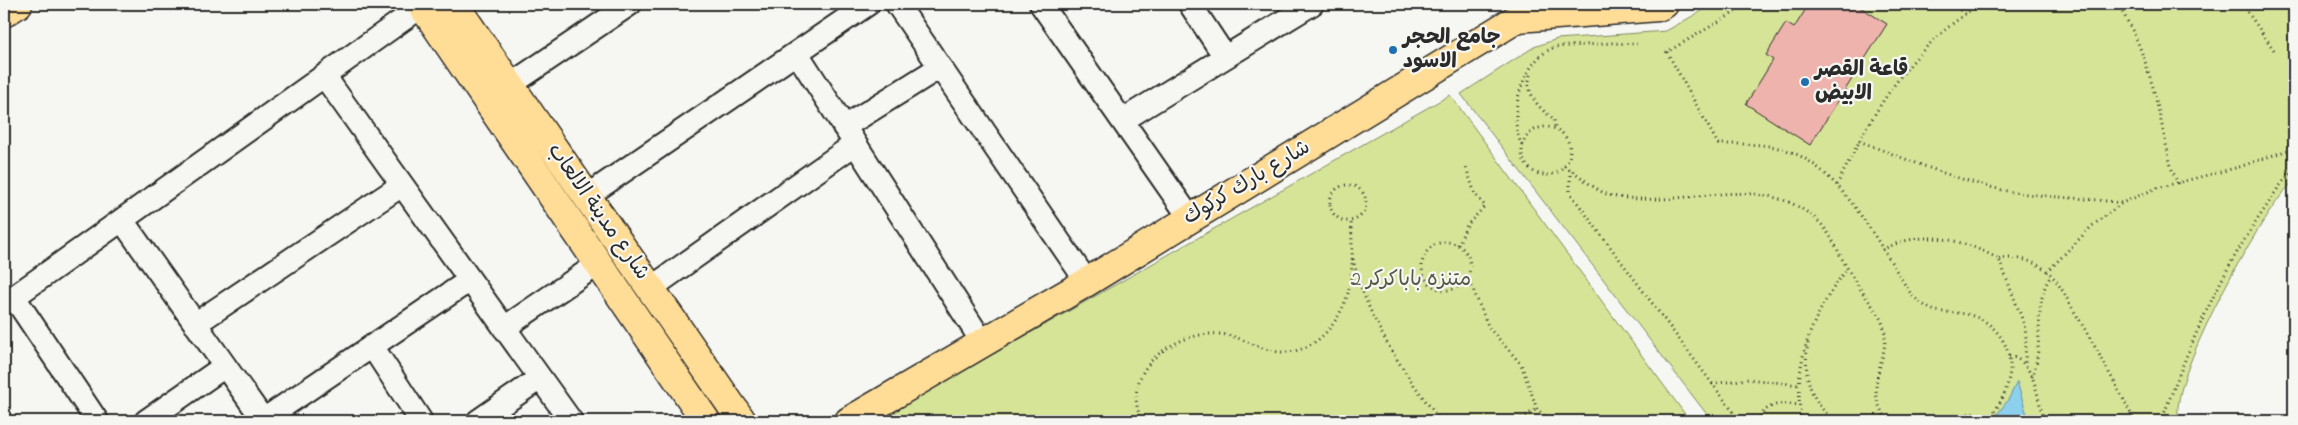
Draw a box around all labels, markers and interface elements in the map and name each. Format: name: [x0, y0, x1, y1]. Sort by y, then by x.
place label: جامع الحجر الاسود: [1401, 23, 1500, 77]
marker: جامع الحجر الاسود: [1387, 44, 1399, 56]
place label: قاعة القصر الابيض: [1813, 55, 1908, 109]
marker: قاعة القصر الابيض: [1799, 76, 1811, 88]
street label: شارع بارك كركوك: [1178, 133, 1316, 233]
street label: شارع مدينة الالعاب: [540, 137, 656, 287]
park label: متنزه باباكركر 2: [1351, 265, 1471, 295]

